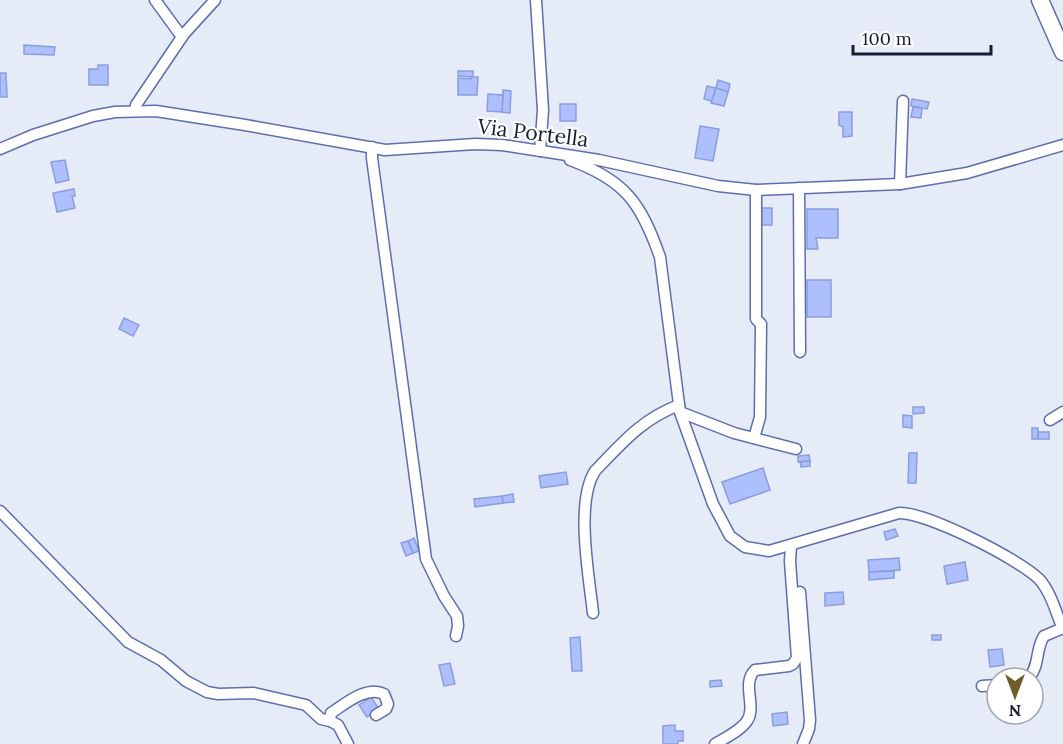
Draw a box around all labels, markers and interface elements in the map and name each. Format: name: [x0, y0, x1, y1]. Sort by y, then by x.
scale bar: [853, 18, 991, 56]
text: 100 m: [862, 27, 912, 50]
street label: Via Portella: [475, 112, 590, 153]
north arrow: [985, 666, 1045, 726]
text: N: [1009, 701, 1021, 721]

